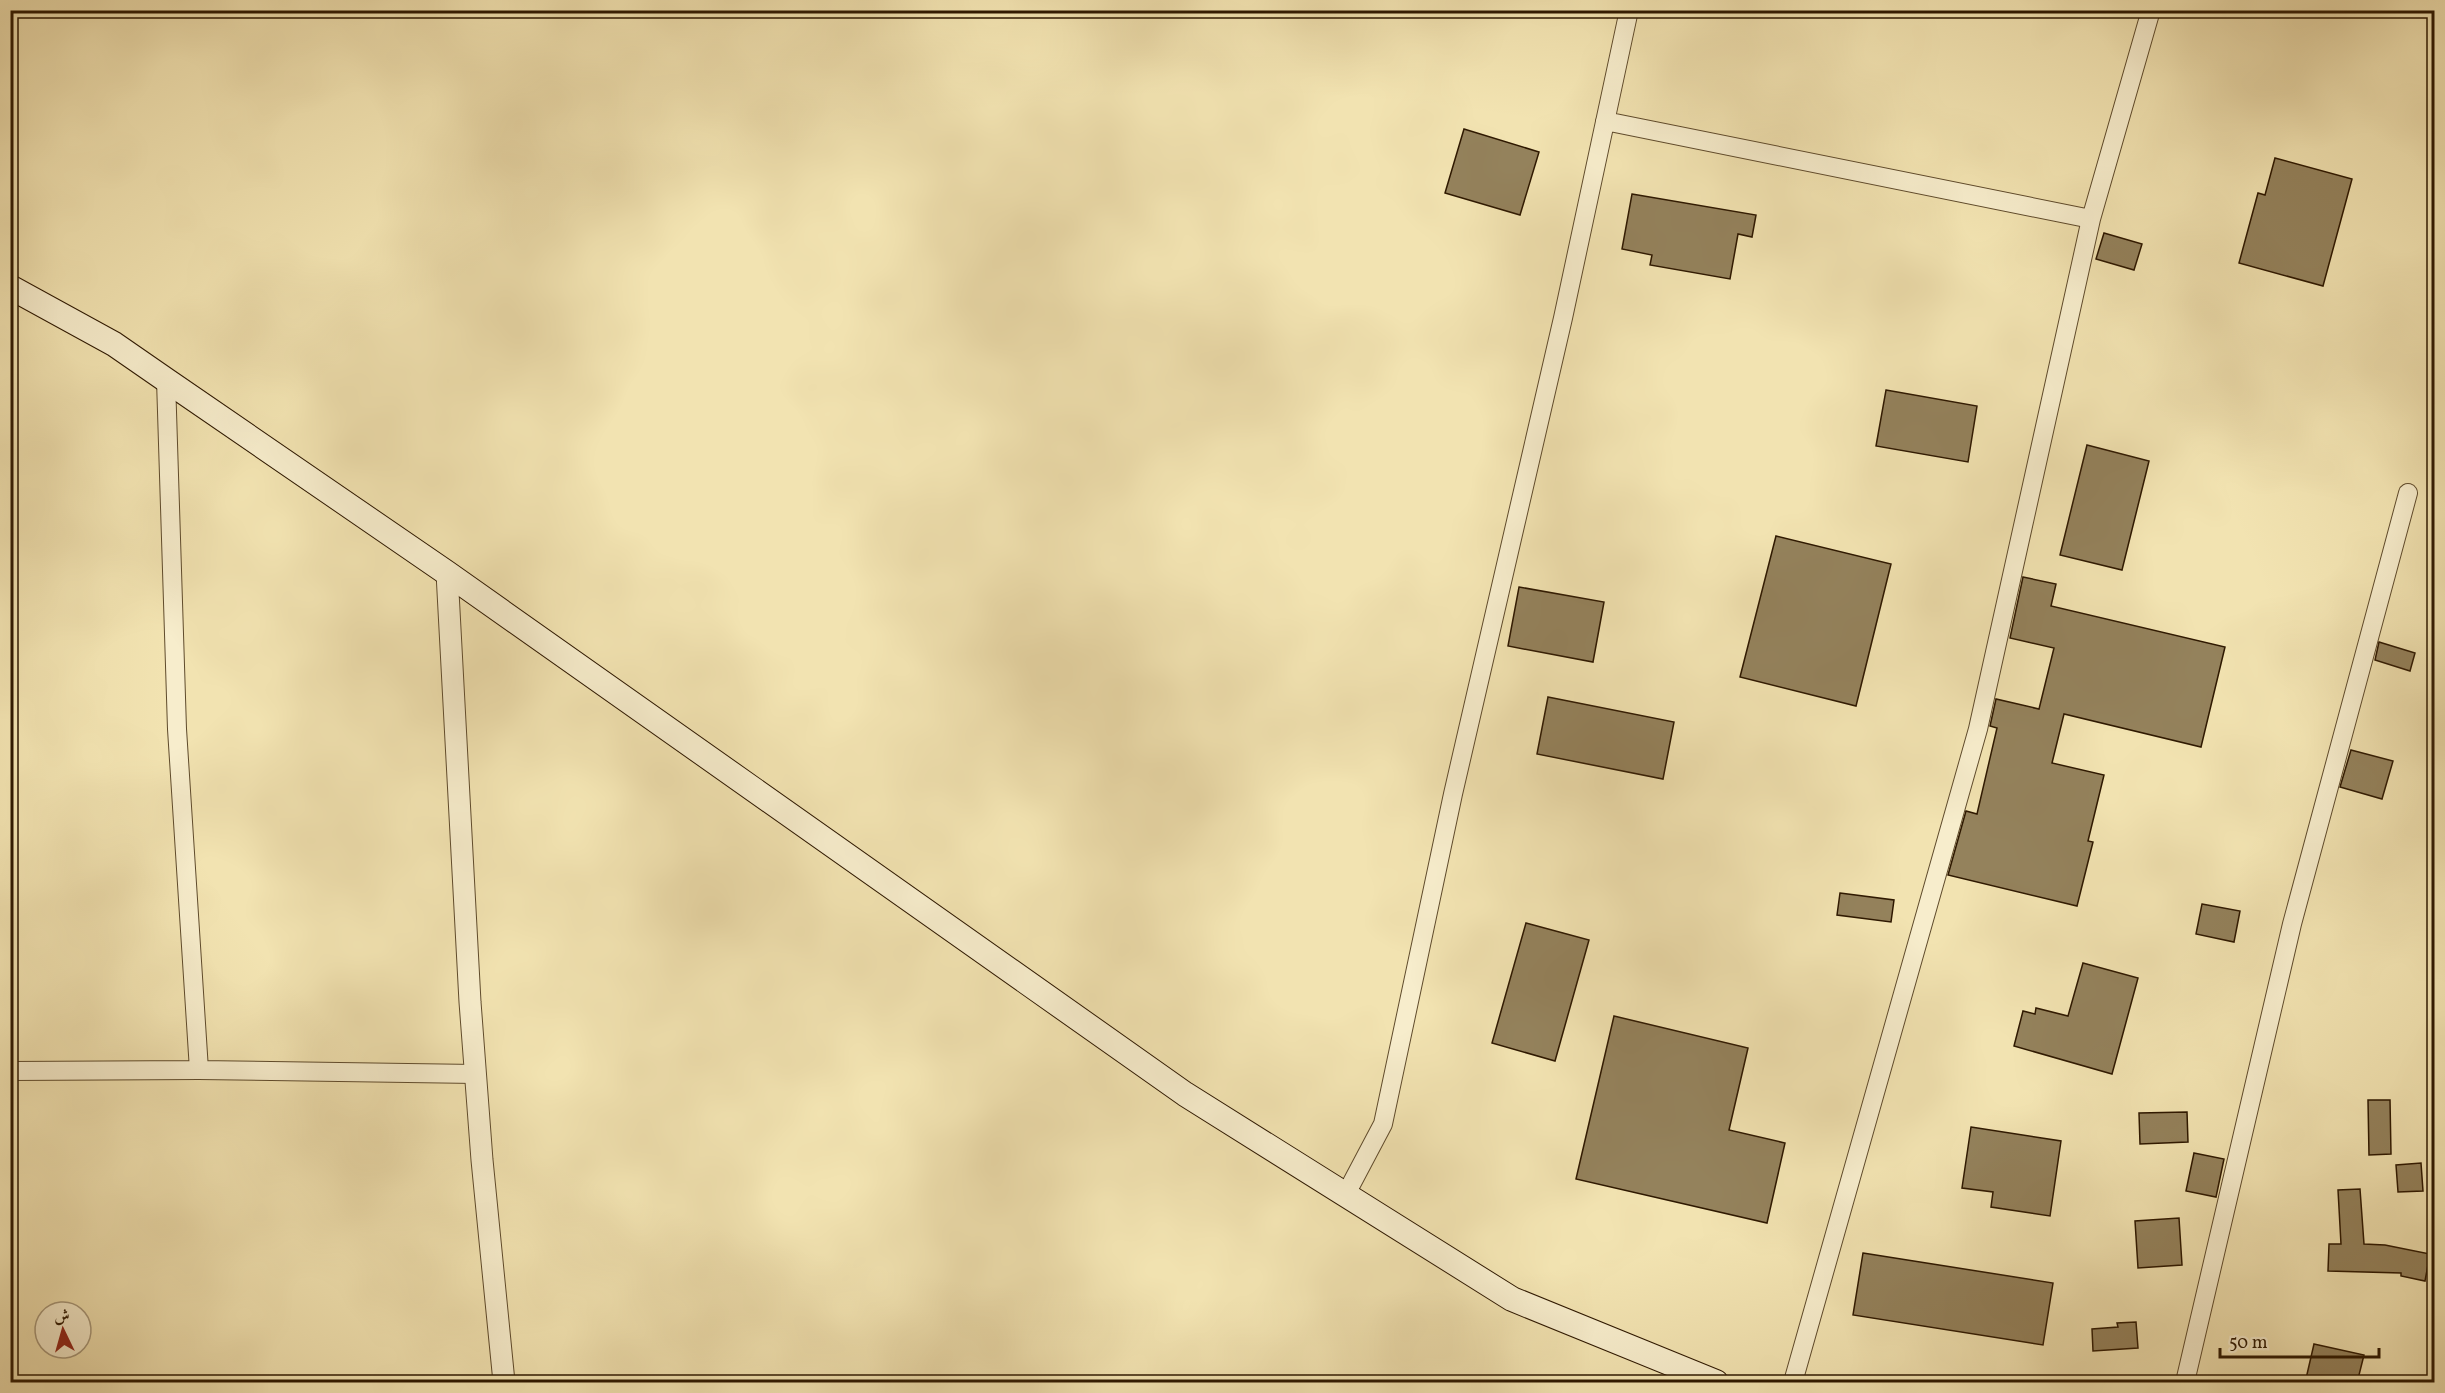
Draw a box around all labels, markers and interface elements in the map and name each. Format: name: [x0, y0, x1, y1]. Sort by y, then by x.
north arrow: [33, 1300, 93, 1360]
text: ش: [53, 1305, 71, 1329]
scale bar: [2220, 1321, 2379, 1359]
text: 50 m: [2229, 1331, 2268, 1356]

